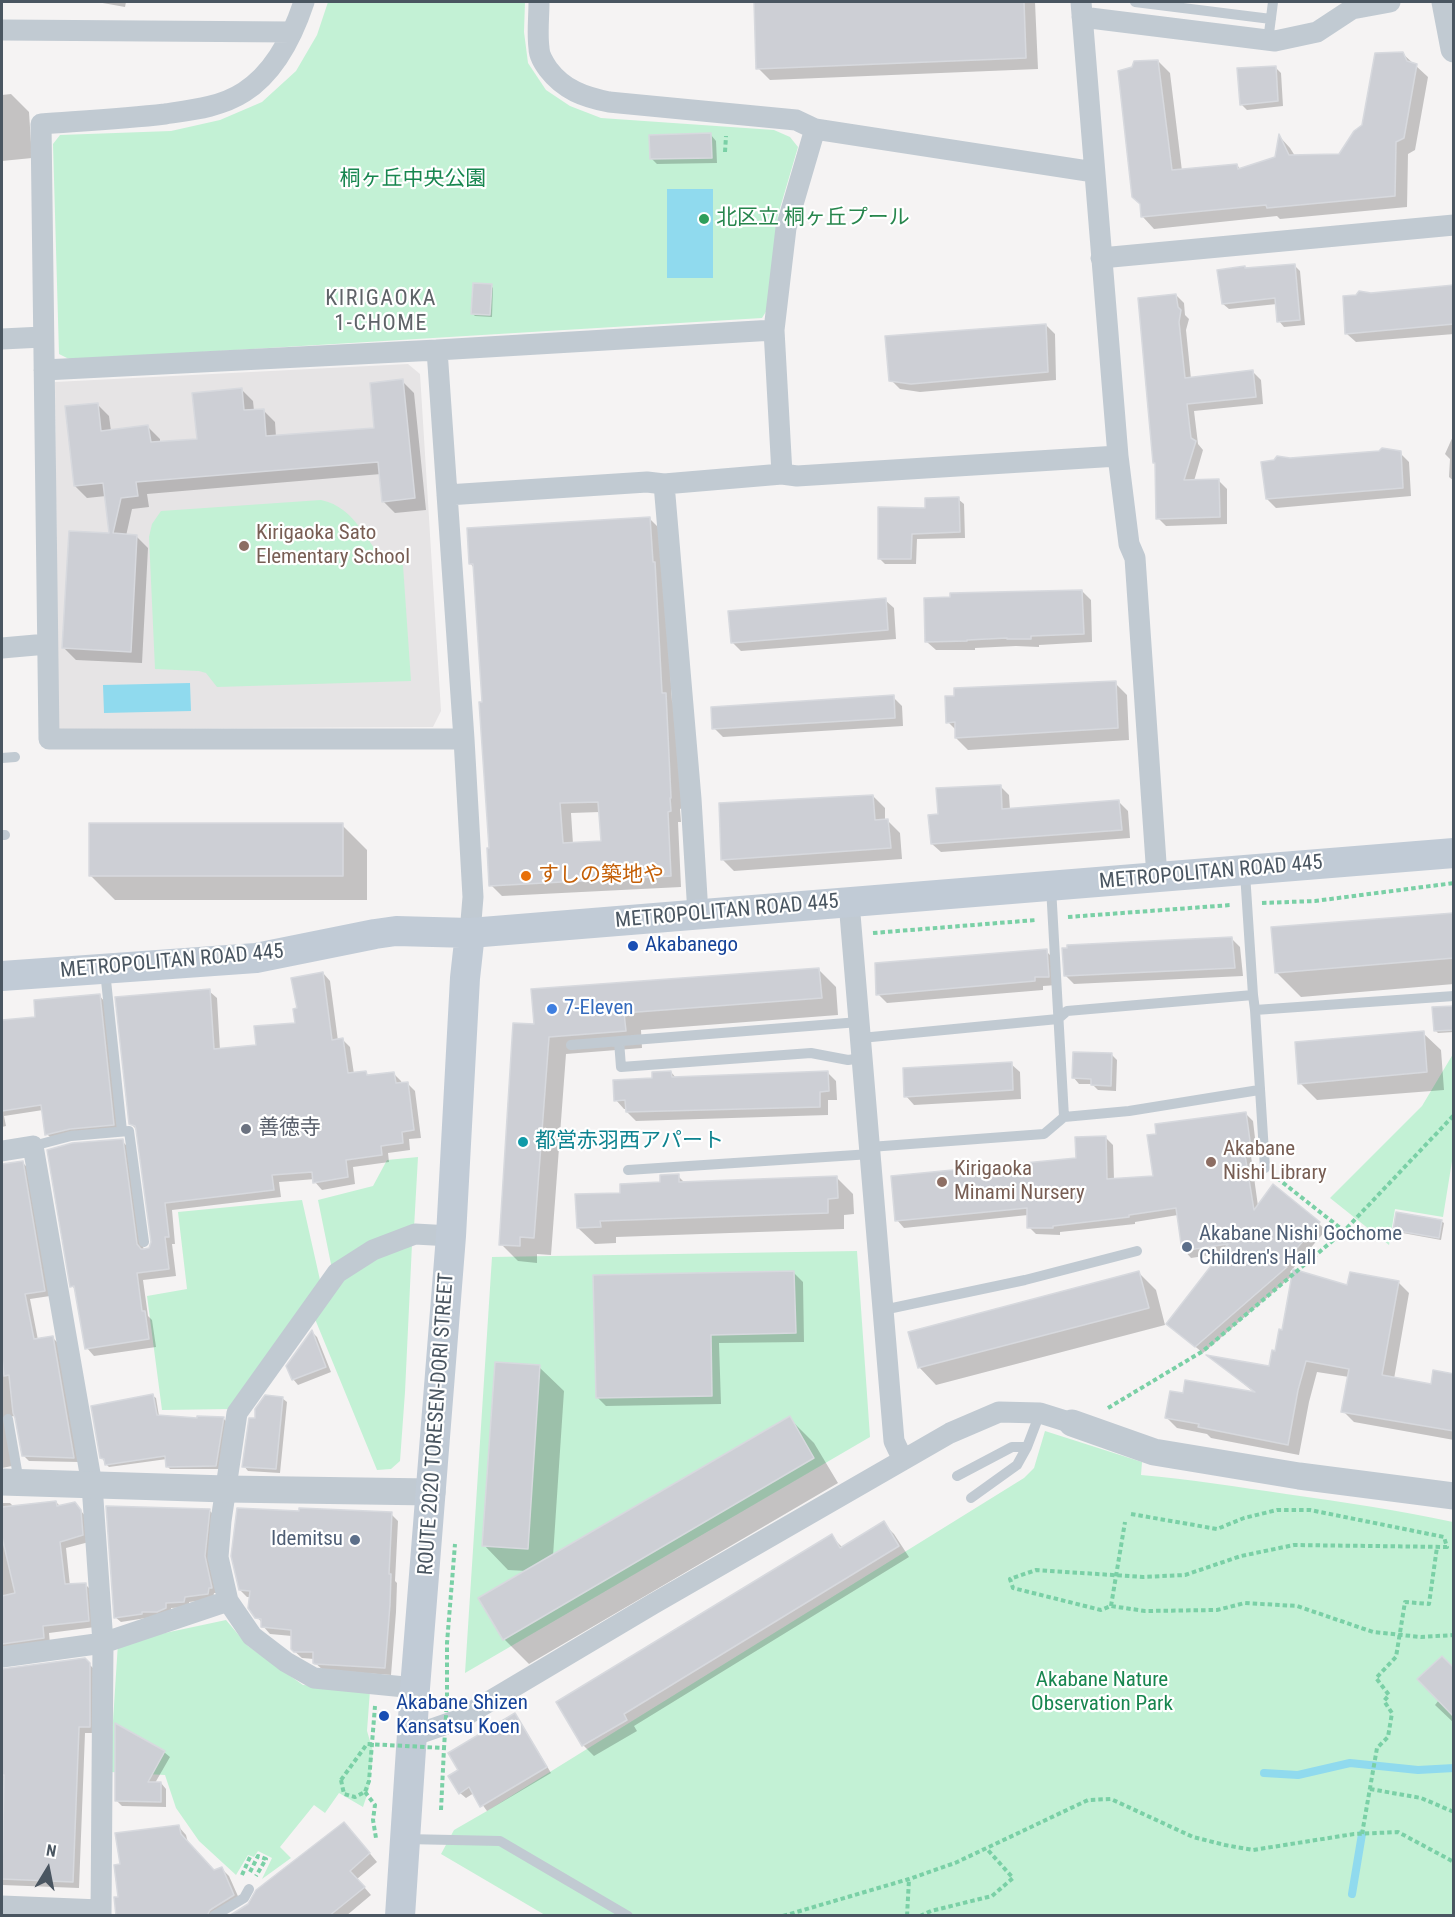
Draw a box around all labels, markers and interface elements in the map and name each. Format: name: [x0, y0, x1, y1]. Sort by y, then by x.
park label: 桐ヶ丘中央公園: [340, 167, 486, 193]
place label: 北区立 桐ヶ丘プール: [716, 206, 910, 232]
marker: 北区立 桐ヶ丘プール: [697, 212, 711, 226]
district label: KIRIGAOKA 1-CHOME: [325, 286, 437, 338]
place label: Kirigaoka Sato Elementary School: [256, 521, 410, 571]
marker: Kirigaoka Sato Elementary School: [237, 539, 251, 553]
street label: METROPOLITAN ROAD 445: [1098, 851, 1324, 895]
place label: すしの築地や: [538, 863, 664, 889]
marker: すしの築地や: [519, 869, 533, 883]
street label: METROPOLITAN ROAD 445: [614, 890, 840, 934]
place label: Akabanego: [645, 933, 738, 959]
marker: Akabanego: [626, 939, 640, 953]
street label: METROPOLITAN ROAD 445: [59, 940, 285, 984]
place label: 7-Eleven: [564, 996, 633, 1022]
marker: 7-Eleven: [545, 1002, 559, 1016]
place label: 善徳寺: [258, 1116, 321, 1142]
marker: 善徳寺: [239, 1122, 253, 1136]
place label: 都営赤羽西アパート: [535, 1129, 724, 1155]
marker: 都営赤羽西アパート: [516, 1135, 530, 1149]
place label: Akabane Nishi Library: [1223, 1137, 1327, 1187]
marker: Akabane Nishi Library: [1204, 1155, 1218, 1169]
place label: Kirigaoka Minami Nursery: [954, 1157, 1085, 1207]
marker: Kirigaoka Minami Nursery: [935, 1175, 949, 1189]
place label: Akabane Nishi Gochome Children's Hall: [1199, 1222, 1402, 1272]
marker: Akabane Nishi Gochome Children's Hall: [1180, 1240, 1194, 1254]
street label: ROUTE 2020 TORESEN-DORI STREET: [414, 1272, 460, 1576]
place label: Idemitsu: [271, 1527, 343, 1553]
marker: Idemitsu: [348, 1533, 362, 1547]
park label: Akabane Nature Observation Park: [1031, 1668, 1173, 1718]
place label: Akabane Shizen Kansatsu Koen: [396, 1691, 528, 1741]
marker: Akabane Shizen Kansatsu Koen: [377, 1709, 391, 1723]
north arrow: [18, 1839, 78, 1899]
text: N: [45, 1841, 58, 1861]

